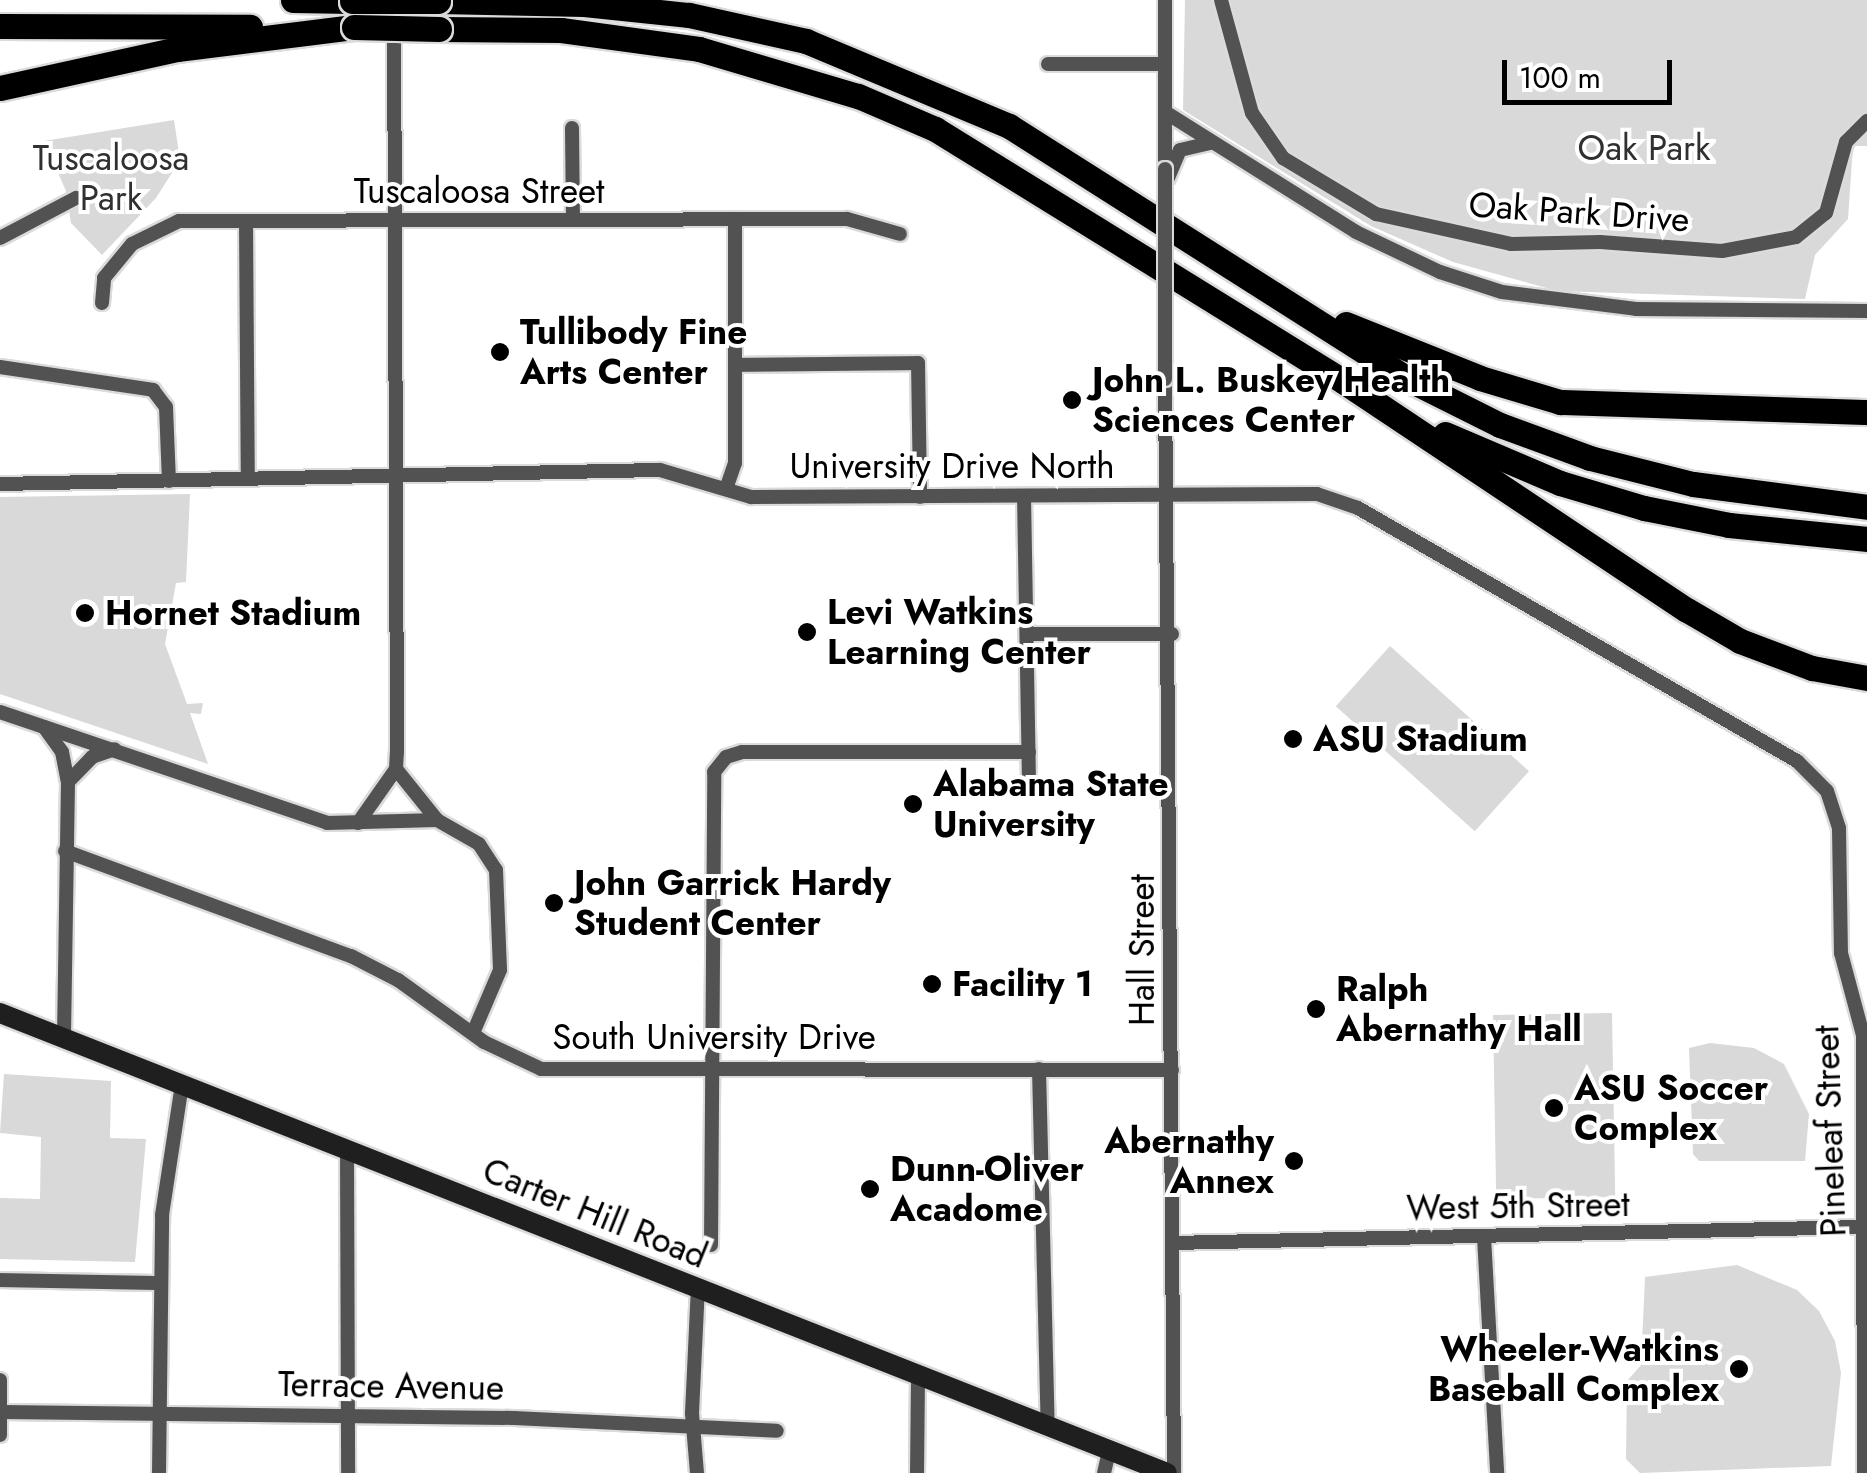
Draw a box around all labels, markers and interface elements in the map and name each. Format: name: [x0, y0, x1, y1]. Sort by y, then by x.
scale bar: [1507, 40, 1677, 102]
text: 100 m: [1519, 56, 1601, 99]
park label: Oak Park: [1578, 127, 1710, 169]
park label: Tuscaloosa Park: [33, 137, 189, 219]
street label: Tuscaloosa Street: [354, 170, 604, 212]
street label: Oak Park Drive: [1467, 183, 1691, 241]
place label: Tullibody Fine Arts Center: [520, 311, 747, 393]
marker: Tullibody Fine Arts Center: [489, 341, 511, 363]
place label: John L. Buskey Health Sciences Center: [1092, 359, 1450, 441]
marker: John L. Buskey Health Sciences Center: [1061, 389, 1083, 411]
street label: University Drive North: [789, 445, 1115, 487]
place label: Levi Watkins Learning Center: [827, 591, 1091, 673]
place label: Hornet Stadium: [105, 592, 361, 634]
marker: Hornet Stadium: [74, 602, 96, 624]
marker: Levi Watkins Learning Center: [796, 621, 818, 643]
place label: ASU Stadium: [1313, 718, 1528, 760]
marker: ASU Stadium: [1282, 728, 1304, 750]
place label: Alabama State University: [933, 763, 1169, 845]
marker: Alabama State University: [902, 793, 924, 815]
place label: John Garrick Hardy Student Center: [574, 862, 891, 944]
street label: Hall Street: [1121, 874, 1163, 1026]
marker: John Garrick Hardy Student Center: [543, 892, 565, 914]
place label: Facility 1: [952, 963, 1093, 1005]
place label: Ralph Abernathy Hall: [1336, 968, 1582, 1050]
marker: Facility 1: [921, 973, 943, 995]
marker: Ralph Abernathy Hall: [1305, 998, 1327, 1020]
street label: South University Drive: [552, 1016, 876, 1058]
street label: Pineleaf Street: [1805, 1025, 1855, 1237]
place label: ASU Soccer Complex: [1574, 1067, 1768, 1149]
marker: ASU Soccer Complex: [1543, 1097, 1565, 1119]
place label: Abernathy Annex: [1104, 1120, 1274, 1202]
place label: Dunn-Oliver Acadome: [890, 1148, 1084, 1230]
street label: Carter Hill Road: [477, 1149, 713, 1277]
marker: Abernathy Annex: [1283, 1150, 1305, 1172]
marker: Dunn-Oliver Acadome: [859, 1178, 881, 1200]
street label: West 5th Street: [1406, 1183, 1630, 1229]
place label: Wheeler-Watkins Baseball Complex: [1428, 1328, 1719, 1410]
marker: Wheeler-Watkins Baseball Complex: [1728, 1358, 1750, 1380]
street label: Terrace Avenue: [278, 1363, 504, 1409]

